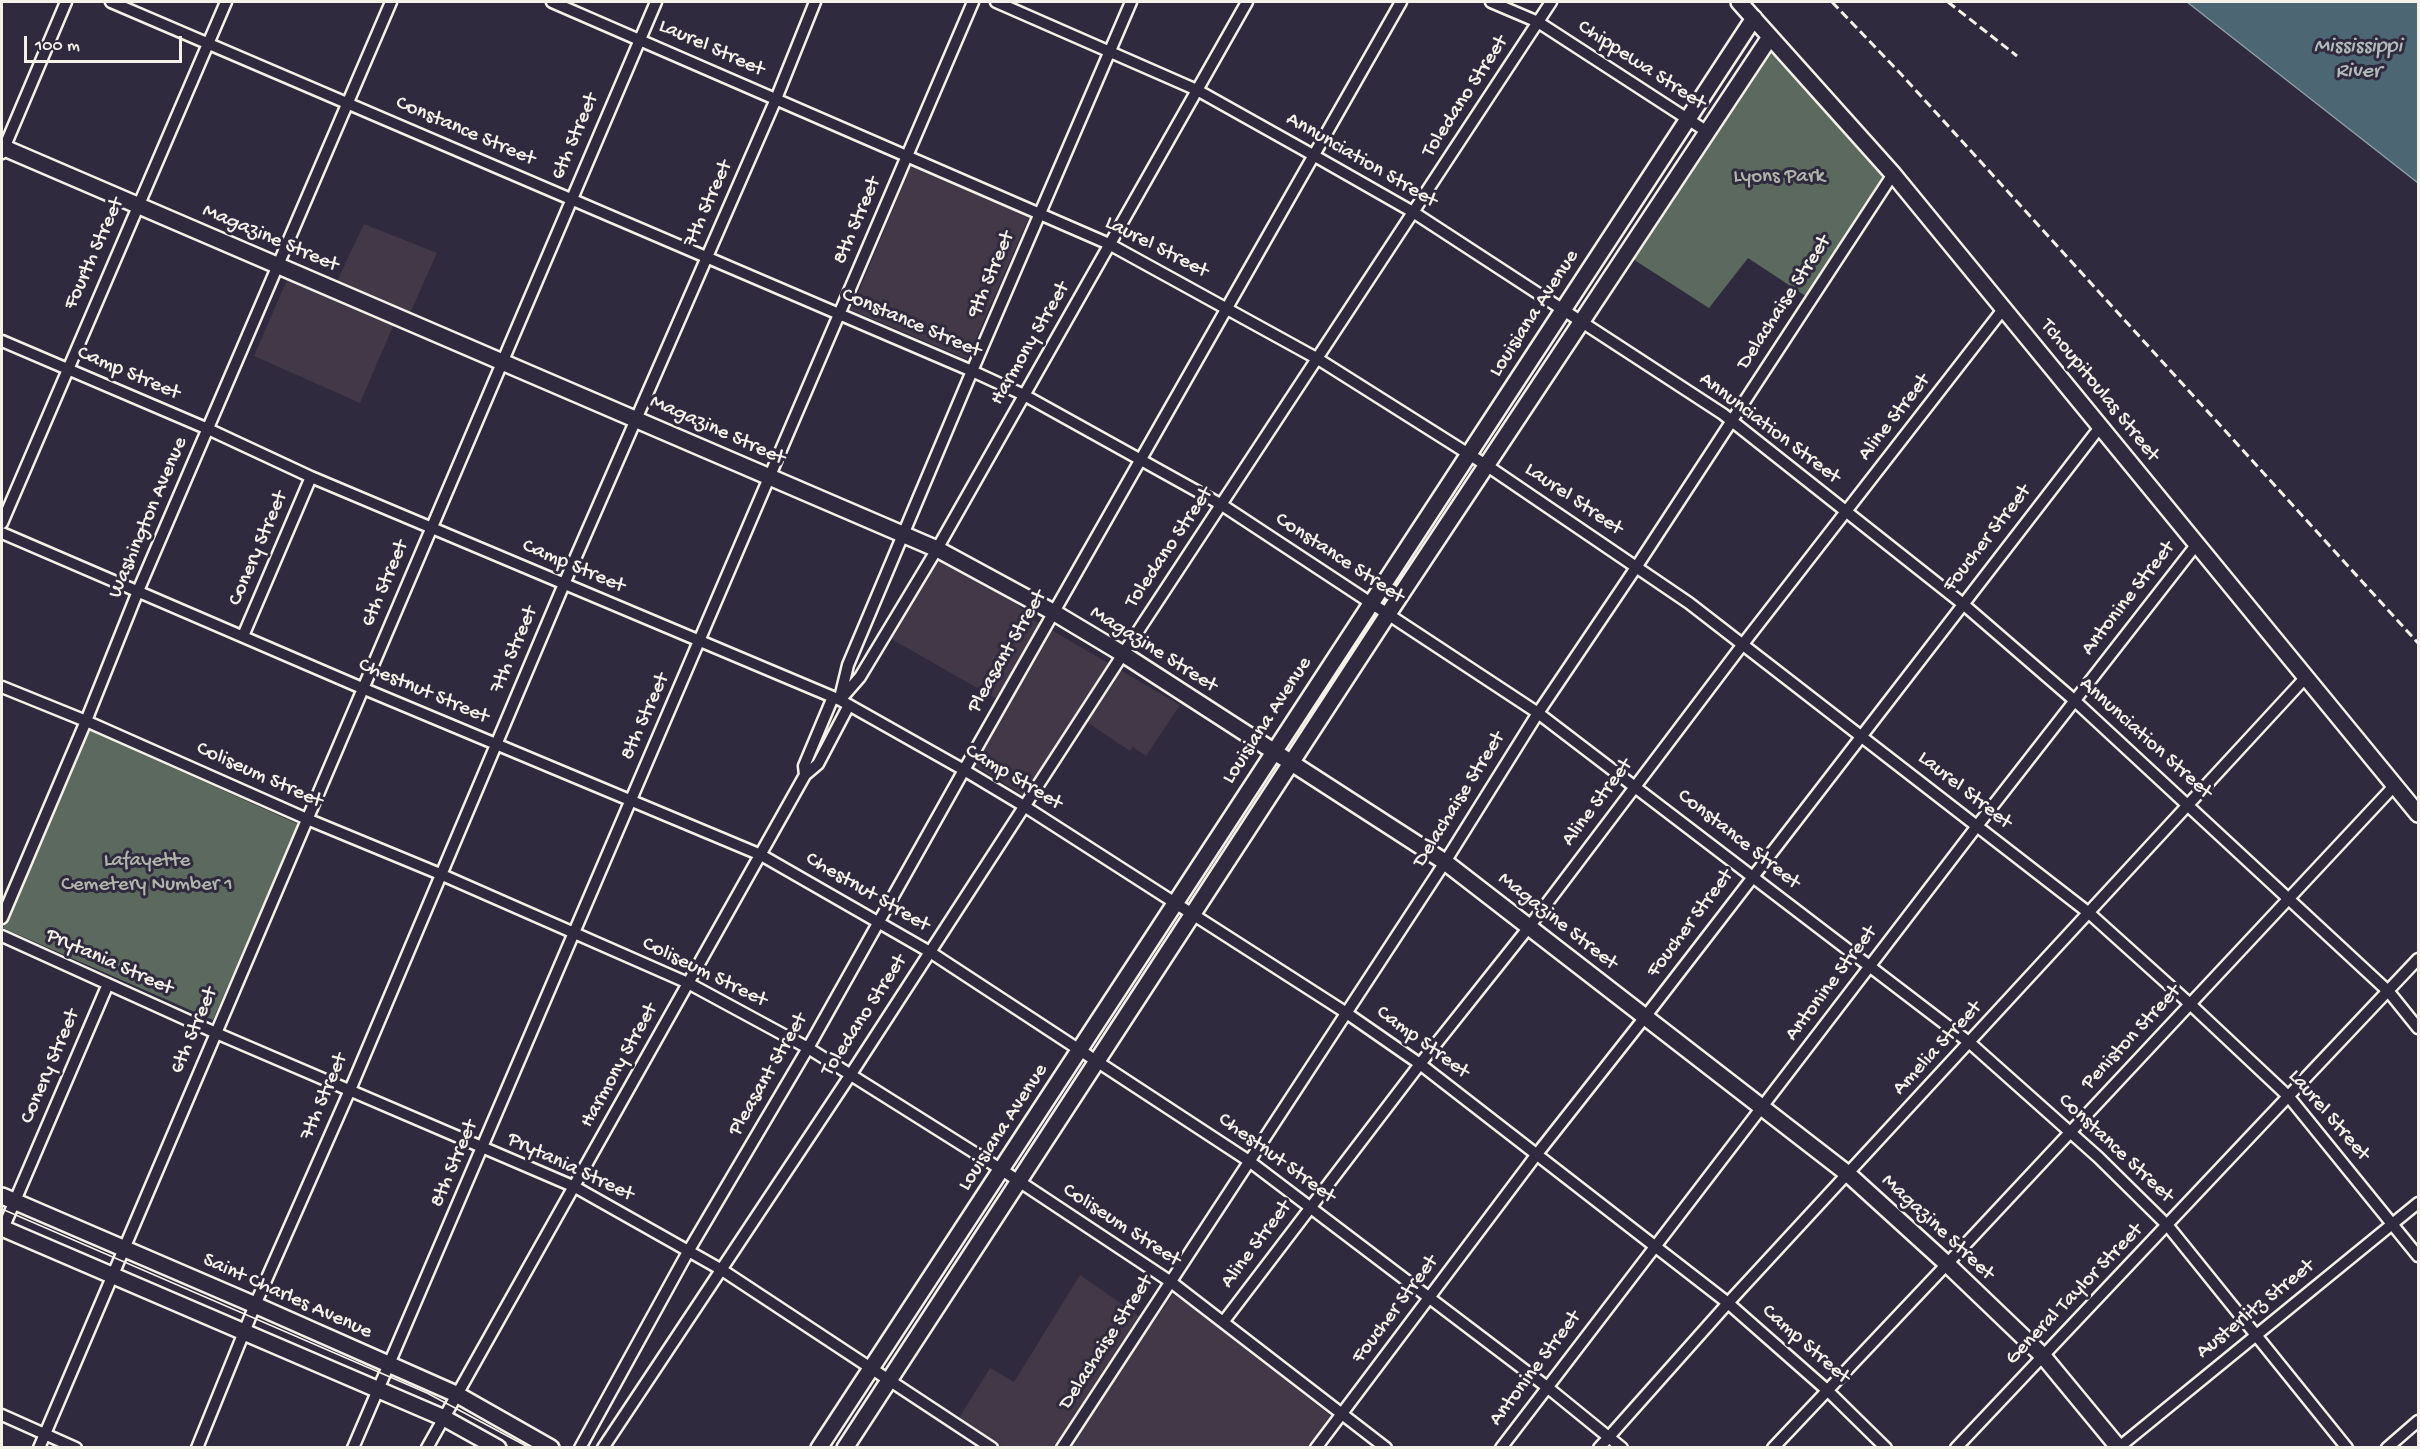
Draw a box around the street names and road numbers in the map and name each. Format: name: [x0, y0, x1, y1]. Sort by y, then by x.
street label: Laurel Street: [654, 14, 768, 84]
street label: Chippewa Street: [1572, 15, 1710, 117]
street label: Toledano Street: [1417, 31, 1515, 163]
street label: 6th Street: [547, 90, 605, 184]
street label: Constance Street: [391, 91, 539, 173]
street label: Annunciation Street: [1281, 107, 1441, 215]
street label: 7th Street: [679, 157, 739, 251]
street label: 8th Street: [828, 174, 888, 268]
street label: Fourth Street: [59, 194, 131, 314]
street label: Magazine Street: [198, 199, 342, 279]
street label: Laurel Street: [1100, 211, 1212, 285]
street label: 9th Street: [963, 228, 1021, 322]
street label: Delachaise Street: [1732, 231, 1838, 375]
street label: Louisiana Avenue: [1484, 246, 1586, 382]
street label: Harmony Street: [986, 278, 1076, 410]
street label: Constance Street: [837, 283, 985, 365]
street label: Tchoupitoulas Street: [2034, 315, 2164, 467]
street label: Camp Street: [73, 341, 183, 407]
street label: Annunciation Street: [1693, 368, 1845, 490]
street label: Aline Street: [1853, 370, 1937, 466]
street label: Magazine Street: [645, 390, 789, 472]
street label: Washington Avenue: [104, 434, 194, 602]
street label: Laurel Street: [1519, 458, 1627, 542]
street label: Foucher Street: [1938, 480, 2038, 598]
street label: Toledano Street: [1120, 483, 1220, 613]
street label: Conery Street: [224, 488, 294, 610]
street label: Constance Street: [1270, 508, 1408, 610]
street label: Camp Street: [518, 534, 628, 600]
street label: 6th Street: [357, 537, 415, 631]
street label: Antonine Street: [2077, 537, 2181, 661]
street label: Pleasant Street: [963, 586, 1053, 718]
street label: Magazine Street: [1085, 601, 1221, 699]
street label: 7th Street: [485, 603, 545, 697]
street label: Chestnut Street: [354, 653, 492, 731]
street label: Louisiana Avenue: [1217, 653, 1319, 789]
street label: 8th Street: [616, 670, 676, 764]
street label: Annunciation Street: [2073, 673, 2217, 805]
street label: Delachaise Street: [1408, 728, 1512, 872]
street label: Coliseum Street: [192, 737, 326, 815]
street label: Camp Street: [960, 739, 1066, 817]
street label: Laurel Street: [1912, 746, 2016, 836]
street label: Aline Street: [1557, 754, 1639, 852]
street label: Constance Street: [1671, 784, 1805, 896]
street label: Chestnut Street: [800, 847, 934, 939]
street label: Foucher Street: [1642, 865, 1740, 983]
street label: Magazine Street: [1492, 867, 1622, 977]
street label: Antonine Street: [1780, 921, 1884, 1047]
street label: Prytania Street: [41, 924, 177, 1002]
street label: Coliseum Street: [637, 932, 771, 1014]
street label: Toledano Street: [816, 950, 914, 1082]
street label: Peniston Street: [2077, 980, 2187, 1096]
street label: 6th Street: [166, 984, 224, 1078]
street label: Amelia Street: [1888, 997, 1988, 1101]
street label: Harmony Street: [575, 999, 665, 1133]
street label: Camp Street: [1370, 1001, 1474, 1085]
street label: Conery Street: [16, 1006, 86, 1128]
street label: Pleasant Street: [724, 1009, 814, 1141]
street label: 7th Street: [295, 1050, 355, 1144]
street label: Louisiana Avenue: [953, 1060, 1055, 1196]
street label: Laurel Street: [2281, 1065, 2375, 1167]
street label: Constance Street: [2052, 1089, 2178, 1209]
street label: Chestnut Street: [1212, 1108, 1340, 1210]
street label: 8th Street: [425, 1117, 485, 1211]
street label: Prytania Street: [503, 1128, 637, 1208]
street label: Magazine Street: [1875, 1169, 1999, 1287]
street label: Coliseum Street: [1057, 1178, 1185, 1274]
street label: Aline Street: [1216, 1196, 1298, 1294]
street label: General Taylor Street: [2001, 1219, 2149, 1371]
street label: Saint Charles Avenue: [198, 1248, 376, 1346]
street label: Foucher Street: [1347, 1251, 1445, 1369]
street label: Austerlitz Street: [2192, 1255, 2320, 1365]
street label: Delachaise Street: [1054, 1271, 1160, 1415]
street label: Camp Street: [1756, 1300, 1854, 1390]
street label: Antonine Street: [1484, 1306, 1588, 1432]

